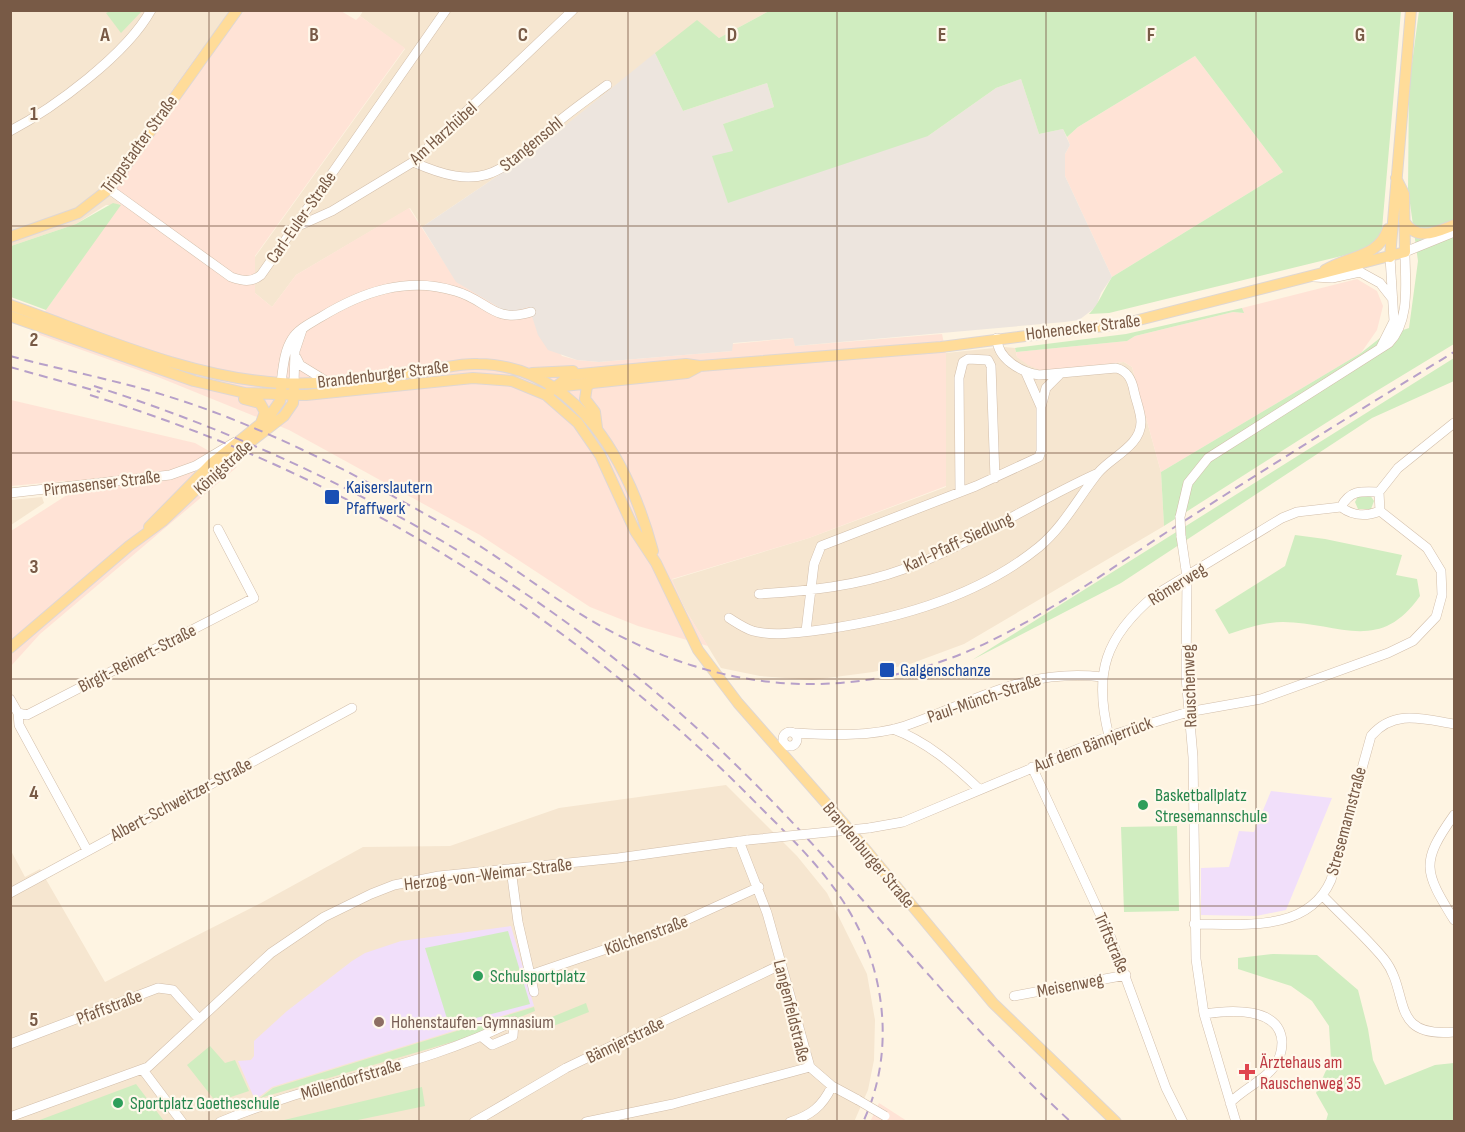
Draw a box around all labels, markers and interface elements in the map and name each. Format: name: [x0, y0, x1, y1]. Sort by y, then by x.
text: A: [99, 23, 110, 47]
text: B: [309, 23, 319, 47]
text: C: [518, 23, 528, 47]
text: D: [727, 23, 737, 47]
text: E: [938, 23, 946, 47]
text: F: [1147, 23, 1155, 47]
text: G: [1355, 23, 1365, 47]
street label: Trippstadter Straße: [97, 91, 182, 197]
street label: Am Harzhübel: [405, 98, 481, 170]
text: 1: [30, 102, 38, 126]
street label: Stangensohl: [496, 113, 567, 176]
street label: Carl-Euler-Straße: [262, 167, 341, 267]
street label: Hohenecker Straße: [1025, 310, 1142, 345]
text: 2: [30, 328, 38, 352]
street label: Brandenburger Straße: [316, 356, 450, 393]
street label: Königstraße: [190, 435, 257, 499]
street label: Pirmasenser Straße: [42, 466, 162, 501]
place label: Kaiserslautern Pfaffwerk: [346, 477, 433, 519]
marker: Kaiserslautern Pfaffwerk: [323, 488, 341, 506]
street label: Karl-Pfaff-Siedlung: [900, 508, 1016, 577]
text: 3: [30, 555, 39, 579]
street label: Römerweg: [1144, 558, 1210, 610]
street label: Birgit-Reinert-Straße: [75, 620, 200, 697]
street label: Rauschenweg: [1178, 644, 1201, 728]
place label: Galgenschanze: [900, 660, 991, 681]
marker: Galgenschanze: [878, 661, 896, 679]
street label: Paul-Münch-Straße: [925, 669, 1044, 728]
street label: Auf dem Bännjerrück: [1030, 712, 1156, 777]
street label: Albert-Schweitzer-Straße: [106, 753, 255, 846]
street label: Stresemannstraße: [1322, 765, 1371, 878]
text: 4: [29, 781, 39, 805]
place label: Basketballplatz Stresemannschule: [1155, 785, 1267, 827]
street label: Brandenburger Straße: [818, 798, 919, 913]
marker: Basketballplatz Stresemannschule: [1136, 798, 1150, 812]
street label: Herzog-von-Weimar-Straße: [403, 854, 573, 895]
street label: Triftstraße: [1089, 910, 1134, 977]
street label: Kölchenstraße: [602, 911, 691, 960]
street label: Langenfeldstraße: [769, 958, 814, 1065]
place label: Schulsportplatz: [490, 966, 586, 987]
marker: Schulsportplatz: [471, 969, 485, 983]
street label: Meisenweg: [1035, 969, 1105, 1002]
street label: Pfaffstraße: [73, 985, 145, 1030]
text: 5: [30, 1008, 39, 1032]
place label: Hohenstaufen-Gymnasium: [391, 1012, 554, 1033]
street label: Bännjerstraße: [583, 1013, 668, 1068]
marker: Hohenstaufen-Gymnasium: [372, 1015, 386, 1029]
place label: Ärztehaus am Rauschenweg 35: [1259, 1052, 1361, 1094]
street label: Möllendorfstraße: [298, 1054, 404, 1105]
marker: Ärztehaus am Rauschenweg 35: [1238, 1063, 1256, 1081]
place label: Sportplatz Goetheschule: [130, 1093, 280, 1114]
marker: Sportplatz Goetheschule: [111, 1096, 125, 1110]

